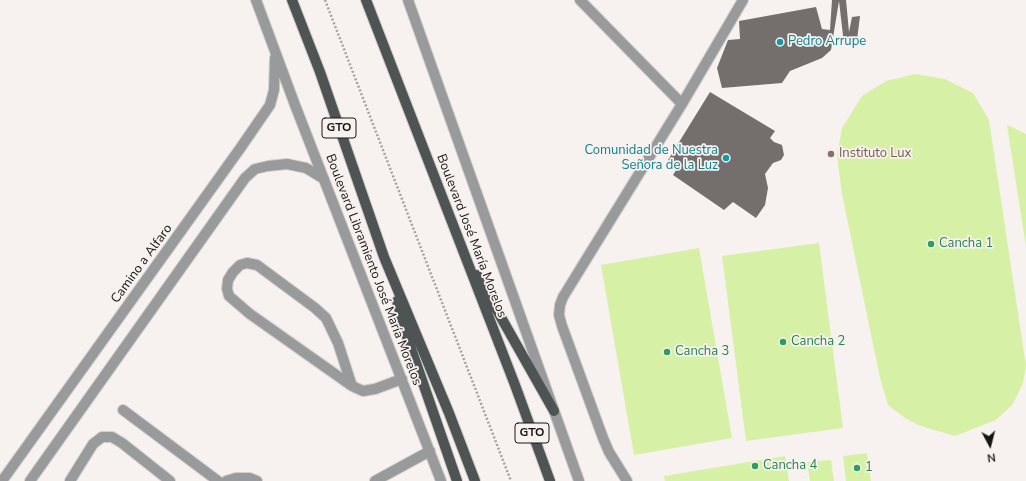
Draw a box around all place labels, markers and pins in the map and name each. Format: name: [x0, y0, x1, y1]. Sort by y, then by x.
place label: Pedro Arrupe: [788, 34, 866, 50]
marker: Pedro Arrupe: [775, 37, 785, 47]
place label: Comunidad de Nuestra Señora de la Luz: [584, 143, 718, 174]
place label: Instituto Lux: [839, 146, 911, 162]
marker: Instituto Lux: [826, 149, 836, 159]
marker: Comunidad de Nuestra Señora de la Luz: [721, 153, 731, 163]
place label: Cancha 1: [939, 236, 993, 252]
marker: Cancha 1: [926, 239, 936, 249]
place label: Cancha 2: [791, 334, 845, 350]
marker: Cancha 2: [778, 337, 788, 347]
place label: Cancha 3: [675, 344, 729, 360]
marker: Cancha 3: [662, 347, 672, 357]
place label: Cancha 4: [763, 458, 817, 474]
place label: 1: [865, 460, 873, 476]
marker: Cancha 4: [750, 461, 760, 471]
marker: 1: [852, 463, 862, 473]

